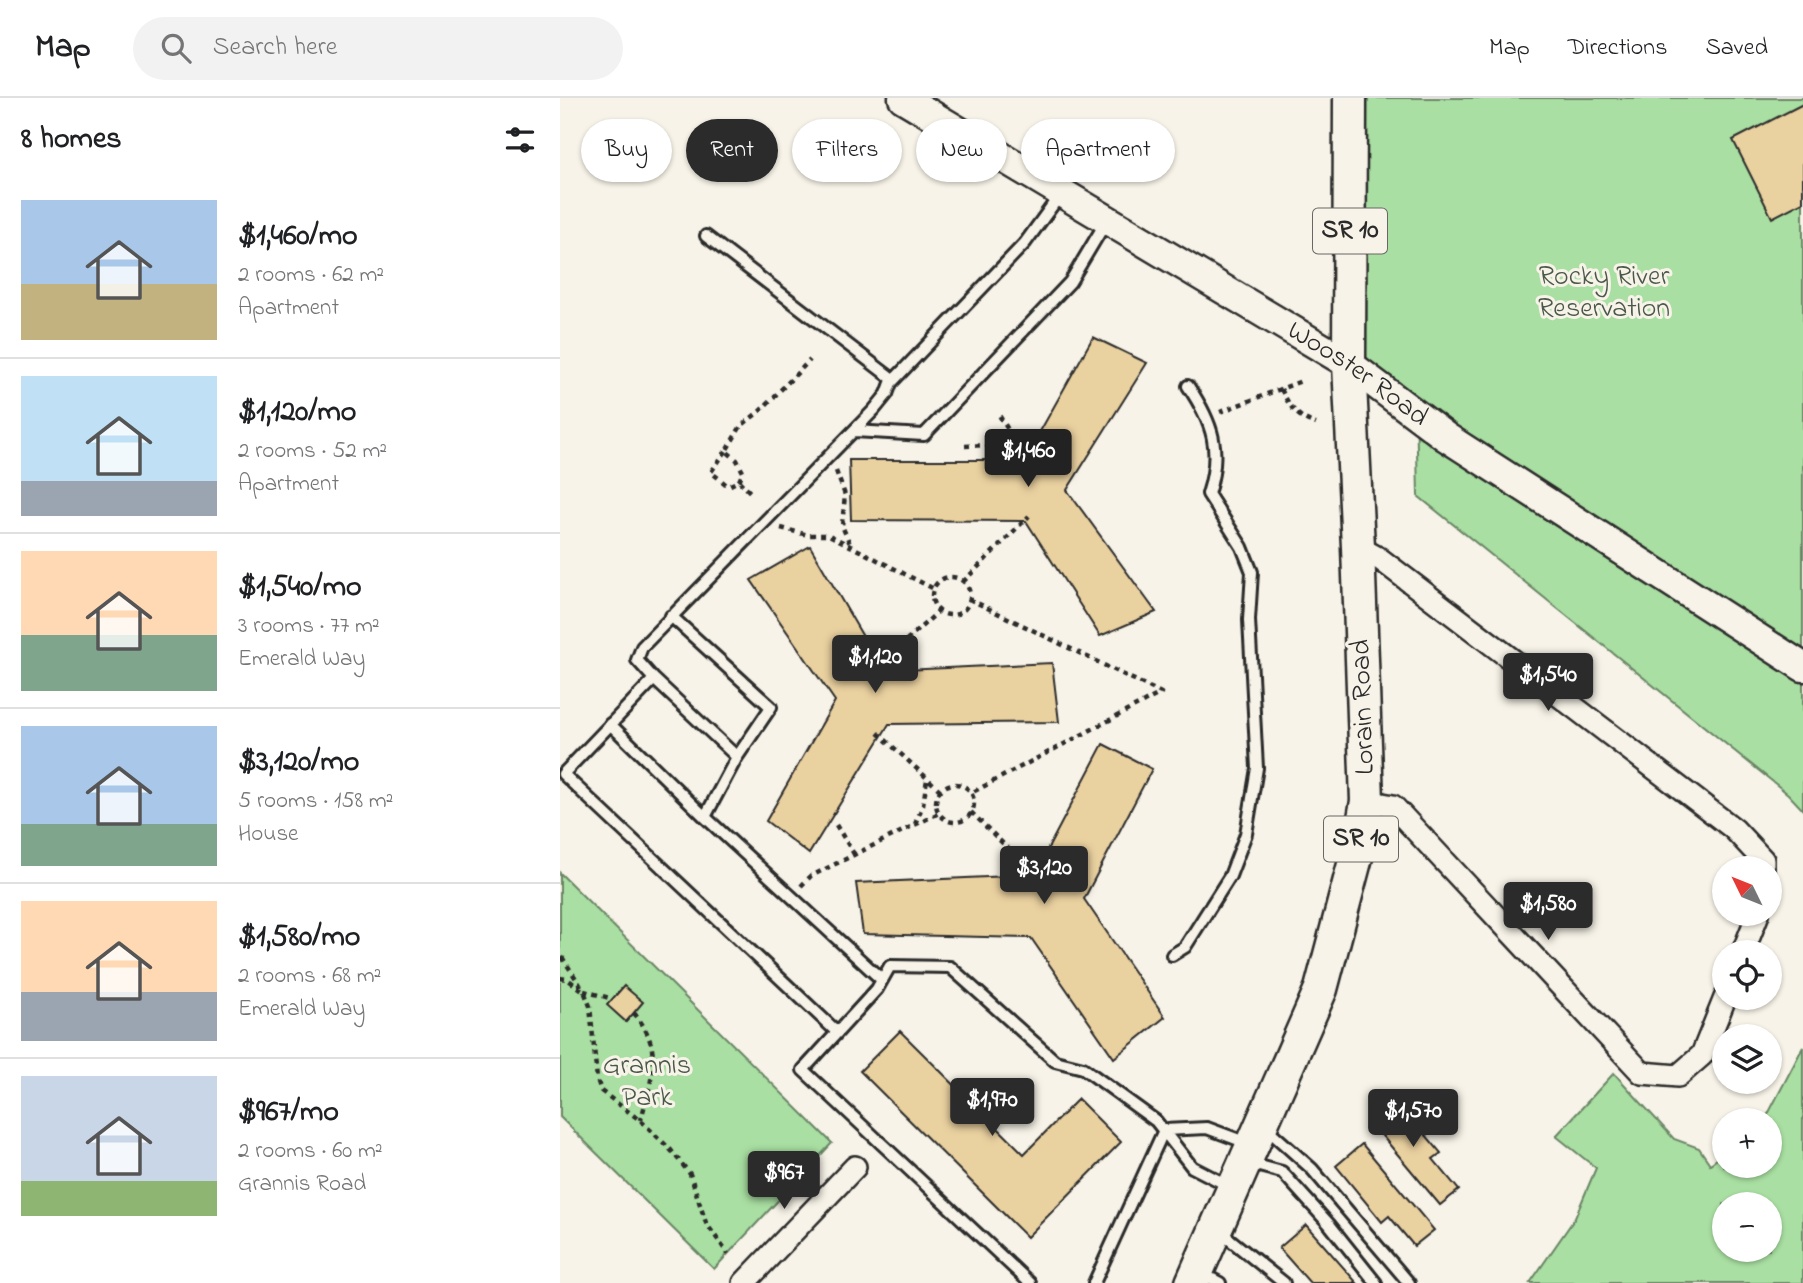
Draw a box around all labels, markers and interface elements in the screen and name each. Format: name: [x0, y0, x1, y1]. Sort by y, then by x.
search box: [133, 17, 623, 80]
text: Map: [35, 24, 91, 72]
icon: search: [157, 29, 195, 67]
text: Search here: [213, 29, 337, 67]
text: Map: [1489, 31, 1530, 66]
text: Directions: [1568, 31, 1667, 66]
text: Saved: [1705, 31, 1768, 66]
text: 8 homes: [21, 118, 122, 162]
chip: Buy: [581, 119, 672, 182]
chip: Rent: [686, 119, 778, 182]
chip: Filters: [792, 119, 902, 182]
chip: New: [916, 119, 1007, 182]
chip: Apartment: [1021, 119, 1175, 182]
icon: filters: [501, 121, 539, 159]
road number: SR 10: [1313, 208, 1387, 254]
text: $1,460/mo: [238, 215, 358, 259]
icon: home: [77, 228, 161, 312]
park label: Rocky River Reservation: [1538, 257, 1670, 330]
text: 2 rooms · 62 m²: [238, 259, 384, 292]
text: Apartment: [238, 292, 339, 325]
street label: Wooster Road: [1279, 311, 1437, 437]
text: $1,120/mo: [238, 391, 356, 435]
icon: home: [77, 404, 161, 488]
pin: $1,460: [971, 430, 1085, 489]
text: 2 rooms · 52 m²: [238, 435, 387, 468]
text: $1,460: [1001, 435, 1055, 468]
text: Apartment: [238, 468, 339, 501]
text: $1,540/mo: [238, 566, 362, 610]
icon: home: [77, 579, 161, 663]
text: 3 rooms · 77 m²: [238, 610, 380, 643]
pin: $1,120: [818, 636, 932, 695]
street label: Lorain Road: [1341, 638, 1387, 775]
text: $1,120: [848, 641, 902, 674]
text: Emerald Way: [238, 643, 365, 676]
pin: $1,540: [1491, 654, 1605, 713]
text: $1,540: [1519, 659, 1577, 692]
text: $3,120/mo: [238, 741, 359, 785]
icon: home: [77, 754, 161, 838]
text: 5 rooms · 158 m²: [238, 785, 393, 818]
road number: SR 10: [1324, 817, 1398, 862]
text: House: [238, 818, 298, 851]
pin: $3,120: [987, 846, 1101, 906]
text: $3,120: [1016, 852, 1072, 885]
north arrow: [1712, 856, 1782, 926]
map controls: [1712, 856, 1782, 1262]
pin: $1,580: [1491, 882, 1605, 942]
text: $1,580: [1520, 888, 1576, 921]
text: $1,580/mo: [238, 916, 360, 960]
icon: home: [77, 929, 161, 1013]
button: locate: [1712, 940, 1782, 1010]
text: 2 rooms · 68 m²: [238, 960, 381, 993]
text: Emerald Way: [238, 993, 365, 1026]
button: layers: [1712, 1024, 1782, 1094]
park label: Grannis Park: [603, 1046, 691, 1119]
pin: $1,970: [935, 1079, 1049, 1138]
text: $1,970: [966, 1084, 1018, 1117]
pin: $1,570: [1356, 1090, 1470, 1149]
text: $967/mo: [238, 1091, 339, 1135]
text: $1,570: [1384, 1095, 1442, 1128]
icon: home: [77, 1104, 161, 1188]
button: +: [1712, 1108, 1782, 1178]
text: 2 rooms · 60 m²: [238, 1135, 383, 1168]
pin: $967: [743, 1152, 825, 1211]
text: $967: [764, 1157, 804, 1190]
text: Grannis Road: [238, 1168, 366, 1201]
button: −: [1712, 1192, 1782, 1262]

